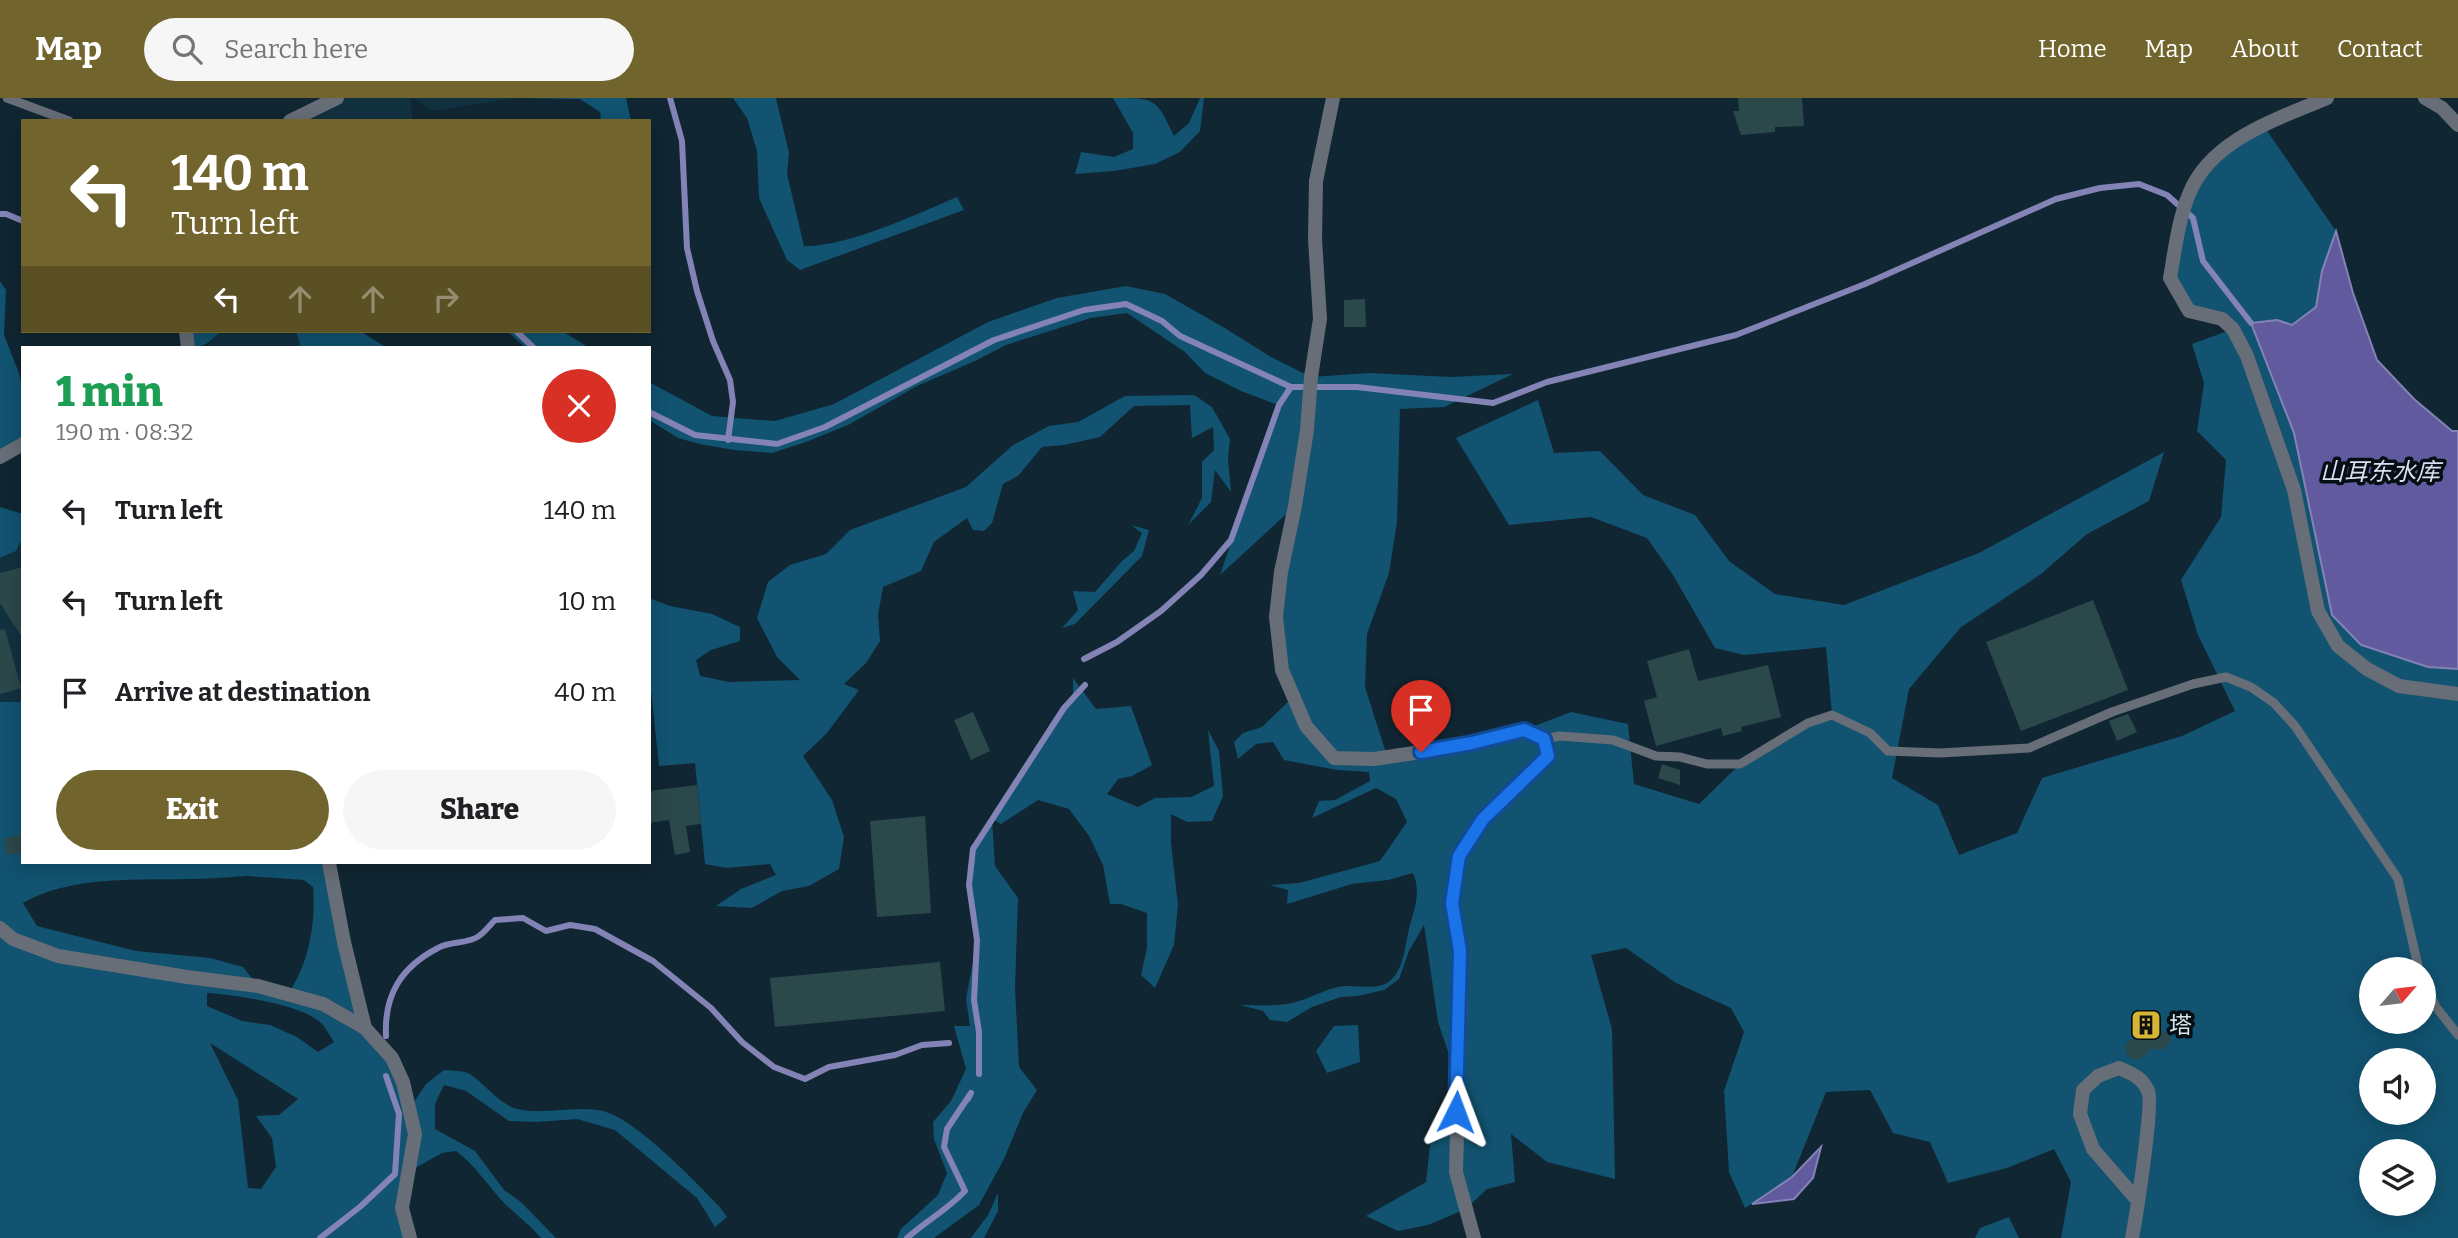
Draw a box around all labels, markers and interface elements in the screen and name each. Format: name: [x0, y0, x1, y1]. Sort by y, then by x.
search box: [144, 18, 634, 81]
text: Map: [35, 29, 102, 69]
icon: search: [168, 30, 206, 68]
text: Search here: [224, 34, 368, 65]
text: Home: [2038, 35, 2107, 63]
text: Map: [2145, 35, 2193, 63]
text: About: [2231, 35, 2299, 63]
text: Contact: [2337, 35, 2423, 63]
text: 140 m: [171, 144, 309, 203]
icon: left: [56, 147, 147, 238]
text: Turn left: [171, 204, 299, 242]
icon: left: [208, 280, 246, 318]
icon: ahead: [281, 280, 319, 318]
icon: ahead: [354, 280, 392, 318]
icon: right: [427, 280, 465, 318]
text: 1 min: [56, 367, 163, 417]
button: close: [542, 369, 616, 443]
text: 190 m · 08:32: [56, 418, 193, 446]
water label: 山耳东水库: [2320, 458, 2444, 486]
icon: left: [56, 492, 94, 530]
text: Turn left: [115, 495, 223, 526]
text: 140 m: [544, 495, 616, 526]
icon: left: [56, 583, 94, 621]
text: Turn left: [115, 586, 223, 617]
text: 10 m: [559, 586, 616, 617]
icon: arrive: [56, 674, 94, 712]
text: Arrive at destination: [115, 677, 370, 708]
text: 40 m: [554, 677, 616, 708]
pin: [1391, 680, 1451, 752]
icon: arrive: [1402, 691, 1440, 729]
button: Exit: [56, 770, 329, 850]
button: Share: [343, 770, 616, 850]
north arrow: [2359, 957, 2436, 1034]
map controls: [2359, 957, 2436, 1216]
building icon: 塔: [2129, 1008, 2163, 1042]
place label: 塔: [2169, 1011, 2192, 1039]
button: sound: [2359, 1048, 2436, 1125]
position arrow: [1419, 1075, 1493, 1149]
button: layers: [2359, 1139, 2436, 1216]

